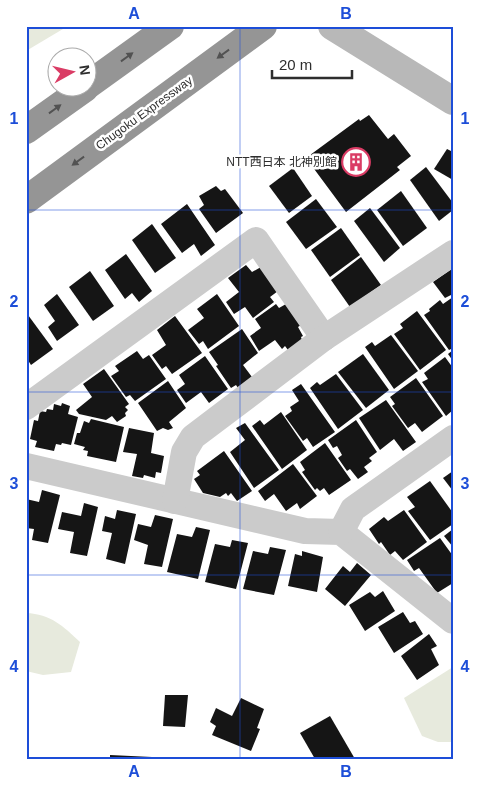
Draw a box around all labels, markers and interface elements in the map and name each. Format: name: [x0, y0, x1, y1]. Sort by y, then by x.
text: A: [128, 5, 140, 22]
text: B: [340, 5, 352, 22]
north arrow: [48, 48, 98, 98]
scale bar: [272, 48, 352, 80]
one-way arrow: [217, 49, 230, 60]
one-way arrow: [120, 52, 134, 62]
text: 20 m: [279, 56, 312, 73]
text: N: [76, 64, 94, 76]
street label: Chugoku Expressway: [93, 73, 195, 153]
one-way arrow: [48, 103, 61, 114]
text: 1: [10, 110, 19, 127]
text: 1: [461, 110, 470, 127]
building icon: NTT西日本 北神別館: [341, 147, 371, 177]
place label: NTT西日本 北神別館: [226, 155, 337, 169]
one-way arrow: [71, 156, 85, 166]
text: 2: [10, 293, 19, 310]
text: 2: [461, 293, 470, 310]
text: 3: [10, 475, 19, 492]
text: 3: [461, 475, 470, 492]
text: 4: [10, 658, 19, 675]
text: 4: [461, 658, 470, 675]
text: A: [128, 763, 140, 780]
text: B: [340, 763, 352, 780]

